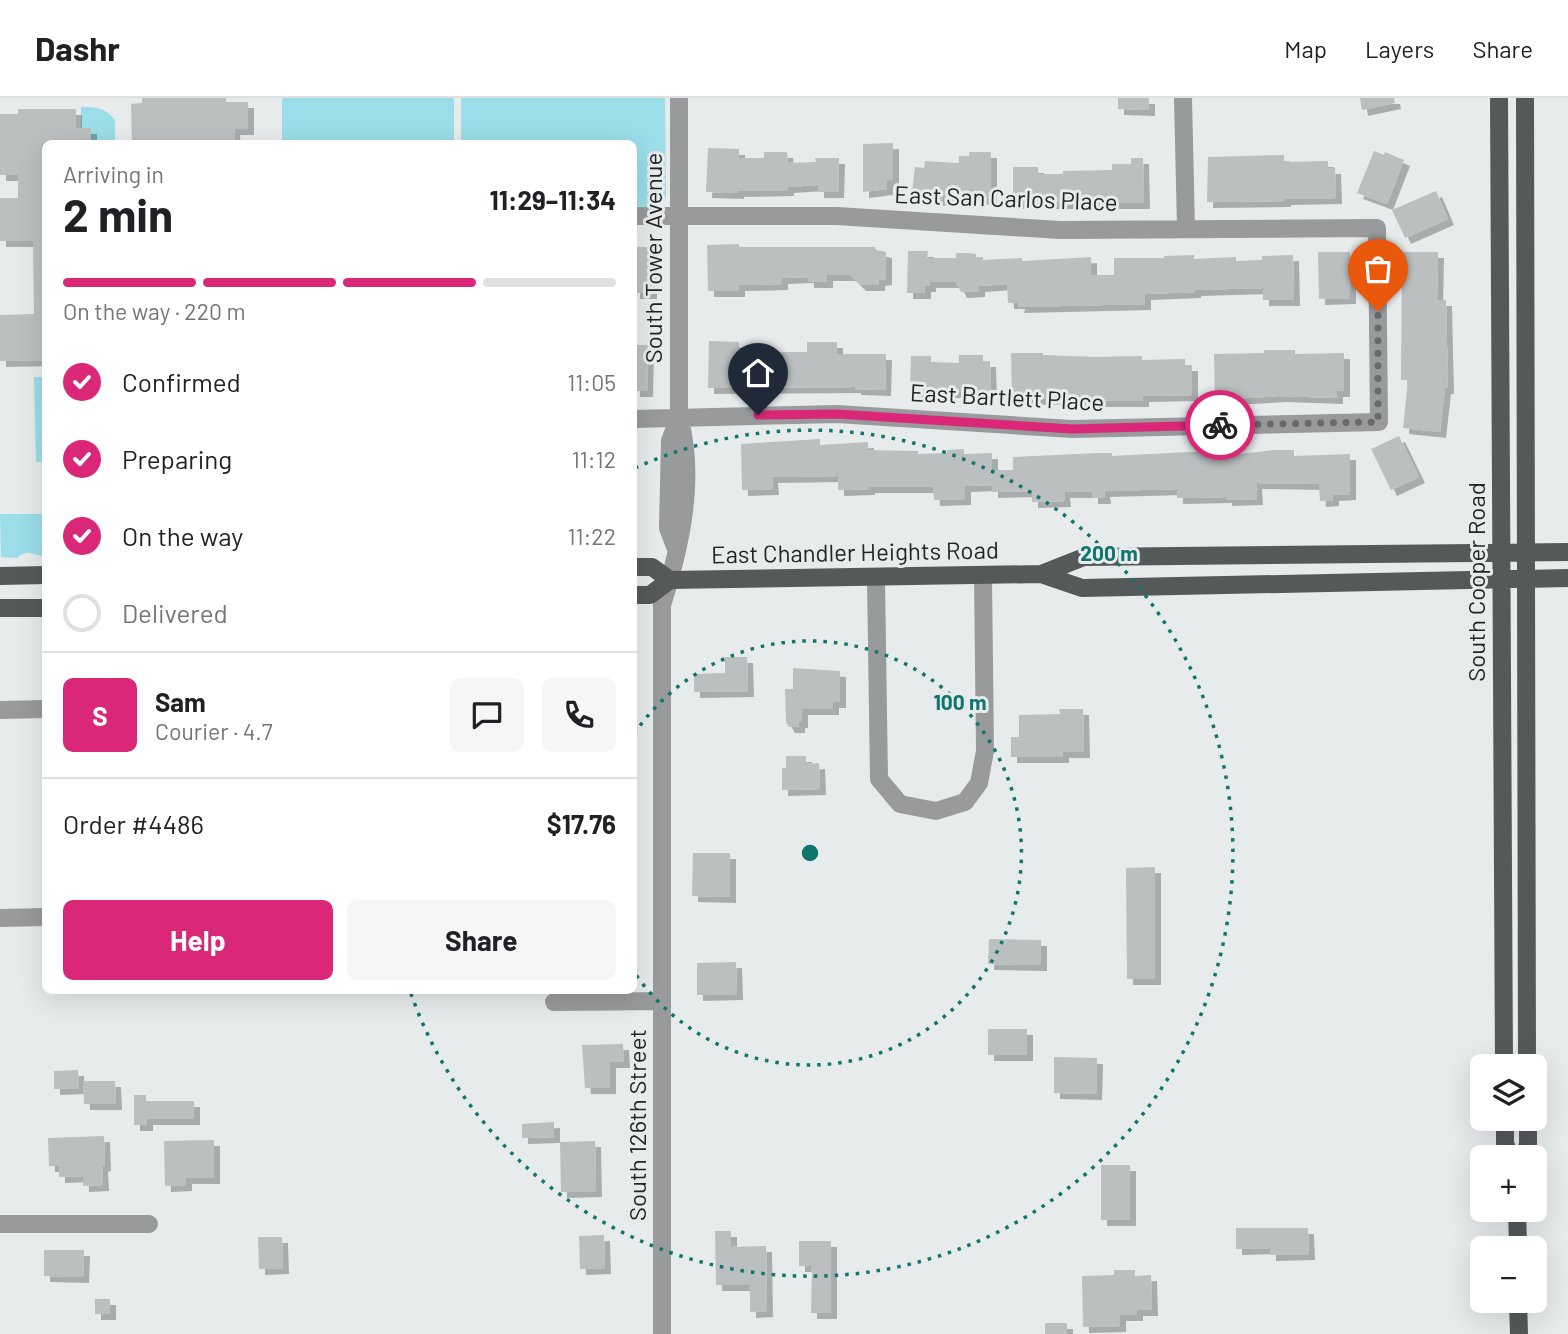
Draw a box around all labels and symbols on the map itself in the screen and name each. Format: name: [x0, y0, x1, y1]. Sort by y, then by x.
street label: South Tower Avenue: [638, 153, 667, 363]
street label: East San Carlos Place: [894, 179, 1118, 216]
pin: [1348, 239, 1408, 311]
pin: [728, 343, 788, 415]
street label: East Bartlett Place: [909, 377, 1105, 416]
courier: [1185, 390, 1255, 460]
street label: South Cooper Road: [1461, 482, 1490, 682]
street label: East Chandler Heights Road: [711, 534, 999, 569]
text: 200 m: [1080, 540, 1138, 565]
text: 100 m: [933, 689, 987, 714]
centre of rings: [798, 841, 822, 865]
street label: South 126th Street: [622, 1029, 651, 1221]

